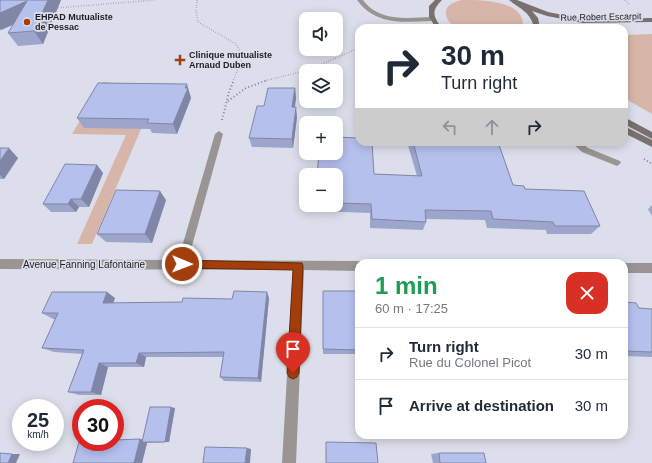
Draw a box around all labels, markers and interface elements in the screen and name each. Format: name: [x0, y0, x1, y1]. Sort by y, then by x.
street label: Rue Robert Escarpit: [560, 11, 642, 23]
place label: EHPAD Mutualiste de Pessac: [35, 12, 113, 32]
map controls: [299, 12, 343, 212]
button: sound: [299, 12, 343, 56]
marker: EHPAD Mutualiste de Pessac: [22, 17, 32, 27]
icon: right: [375, 40, 427, 92]
text: 30 m: [441, 40, 505, 71]
place label: Clinique mutualiste Arnaud Duben: [189, 50, 272, 70]
marker: Clinique mutualiste Arnaud Duben: [174, 54, 186, 66]
button: layers: [299, 64, 343, 108]
text: Turn right: [441, 73, 517, 93]
button: +: [299, 116, 343, 160]
icon: left: [439, 116, 461, 138]
icon: ahead: [481, 116, 503, 138]
icon: right: [523, 116, 545, 138]
button: −: [299, 168, 343, 212]
position arrow: [161, 243, 203, 285]
street label: Avenue Fanning Lafontaine: [23, 259, 146, 270]
text: 1 min: [375, 272, 438, 299]
button: close: [566, 272, 608, 314]
text: 60 m · 17:25: [375, 301, 448, 316]
pin: [276, 332, 310, 373]
icon: arrive: [282, 338, 304, 360]
text: Turn right: [409, 338, 479, 355]
icon: right: [375, 343, 397, 365]
text: 30 m: [575, 345, 608, 362]
text: Rue du Colonel Picot: [409, 355, 531, 370]
icon: arrive: [375, 395, 397, 417]
text: Arrive at destination: [409, 397, 554, 414]
text: 30 m: [575, 397, 608, 414]
speed limit sign: 30: [72, 399, 124, 451]
text: 25: [27, 409, 49, 431]
text: km/h: [27, 429, 49, 440]

